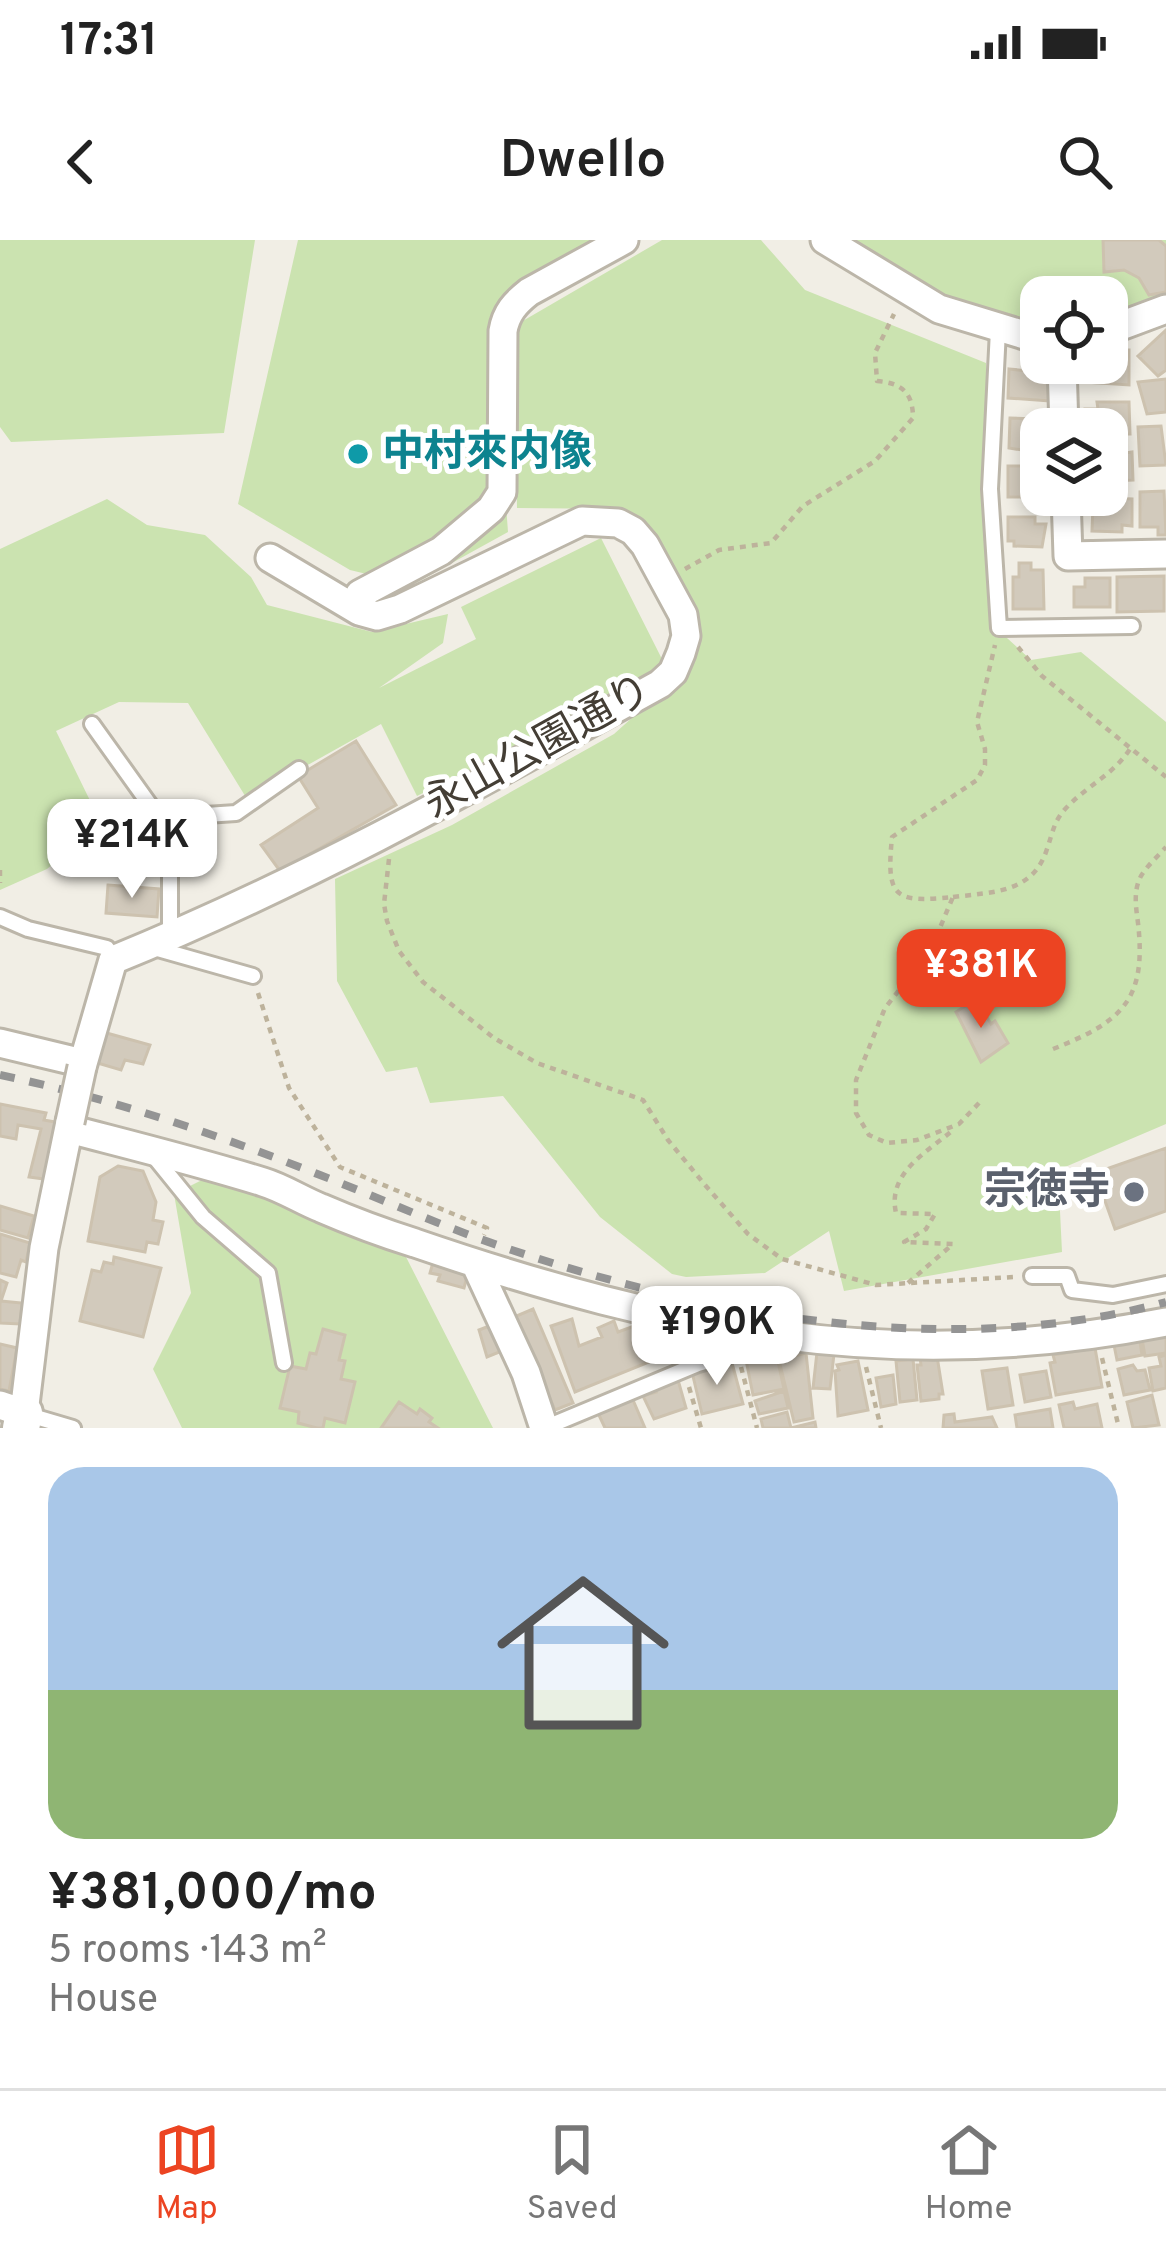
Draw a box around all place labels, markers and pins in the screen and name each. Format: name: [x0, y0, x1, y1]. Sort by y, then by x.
place label: 中村來内像: [382, 428, 592, 481]
marker: 中村來内像: [345, 441, 371, 467]
pin: ¥214K: [48, 799, 216, 901]
pin: ¥381K: [897, 929, 1065, 1031]
place label: 宗徳寺: [984, 1166, 1110, 1219]
marker: 宗徳寺: [1121, 1179, 1147, 1205]
pin: ¥190K: [633, 1286, 801, 1388]

